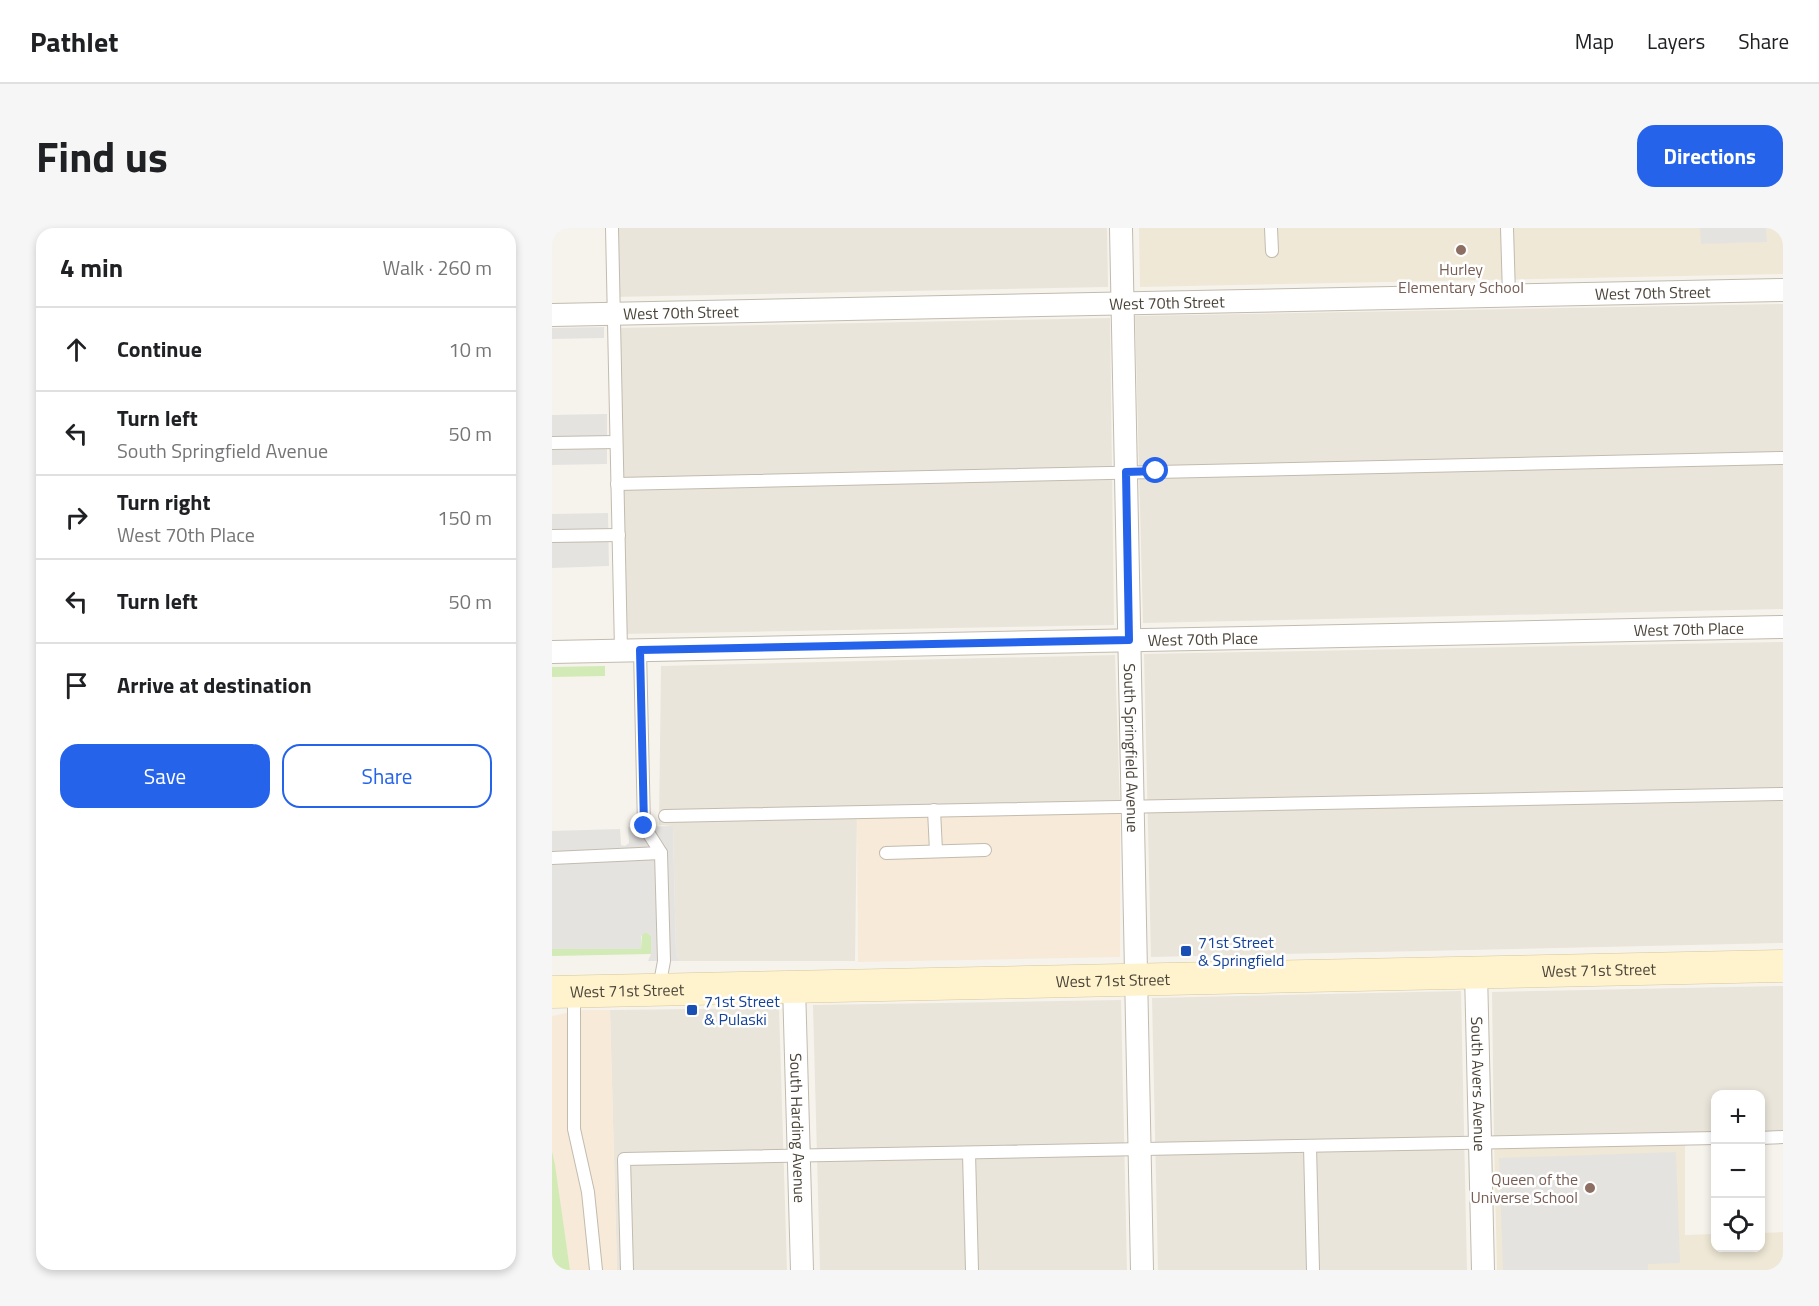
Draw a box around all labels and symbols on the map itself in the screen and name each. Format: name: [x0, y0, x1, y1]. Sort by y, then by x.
marker: Hurley Elementary School: [1454, 243, 1468, 257]
place label: Hurley Elementary School: [1398, 257, 1524, 299]
street label: West 70th Street: [1595, 279, 1711, 306]
street label: West 70th Street: [1109, 289, 1225, 316]
street label: West 70th Street: [623, 299, 739, 326]
route start: [1142, 457, 1168, 483]
street label: West 70th Place: [1633, 616, 1744, 642]
street label: West 70th Place: [1147, 626, 1258, 652]
street label: South Springfield Avenue: [1118, 663, 1145, 833]
route end: [630, 812, 656, 838]
place label: 71st Street & Springfield: [1198, 930, 1285, 972]
marker: 71st Street & Springfield: [1179, 944, 1193, 958]
street label: West 71st Street: [1541, 957, 1657, 983]
street label: West 71st Street: [1055, 967, 1171, 993]
street label: West 71st Street: [570, 977, 685, 1004]
place label: 71st Street & Pulaski: [704, 989, 780, 1031]
marker: 71st Street & Pulaski: [685, 1003, 699, 1017]
street label: South Avers Avenue: [1465, 1016, 1492, 1152]
street label: South Harding Avenue: [784, 1053, 812, 1203]
place label: Queen of the Universe School: [1471, 1167, 1578, 1209]
marker: Queen of the Universe School: [1583, 1181, 1597, 1195]

